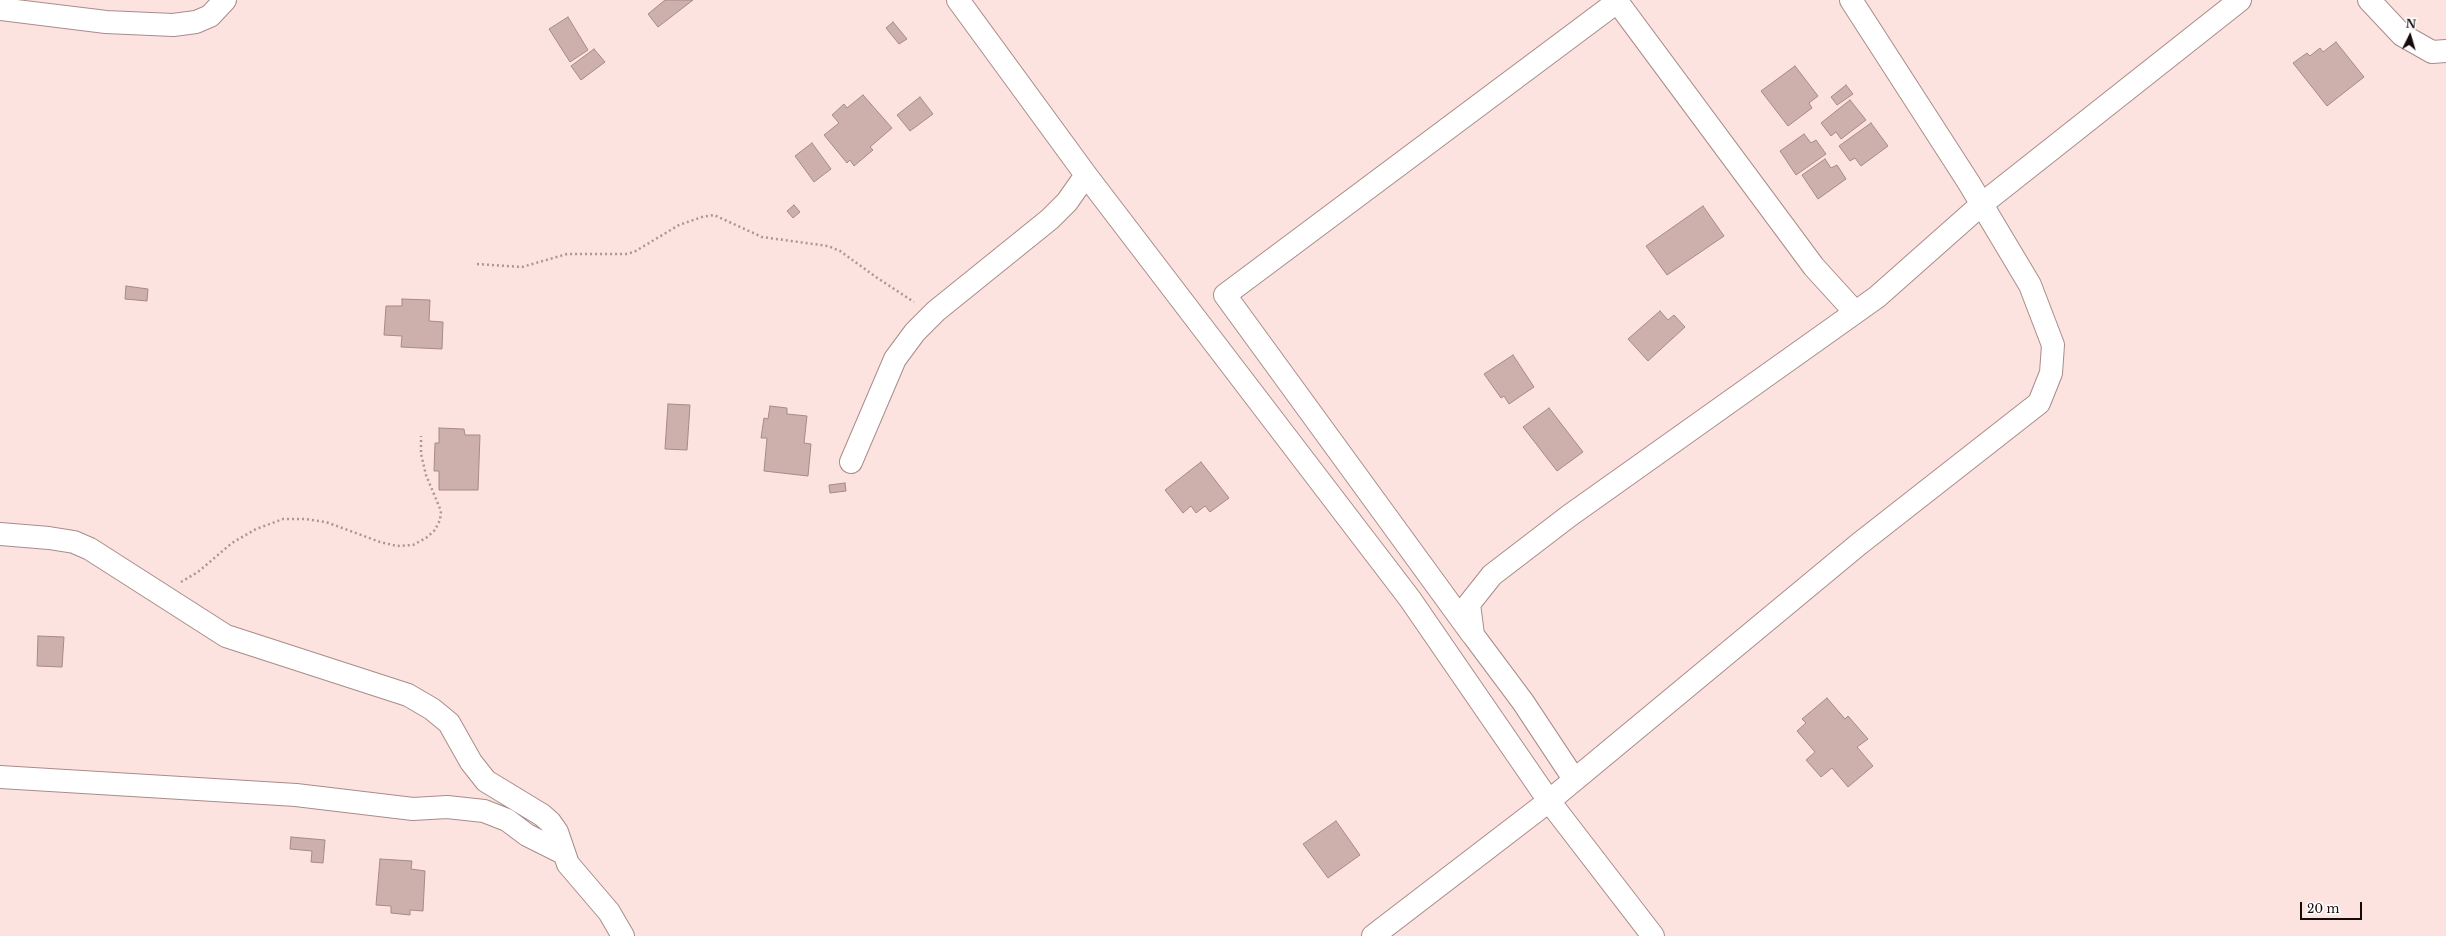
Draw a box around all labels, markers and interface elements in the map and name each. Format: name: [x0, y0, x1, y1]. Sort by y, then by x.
north arrow: [2390, 16, 2430, 56]
text: N: [2405, 17, 2417, 31]
scale bar: [2302, 894, 2364, 920]
text: 20 m: [2307, 901, 2339, 916]

